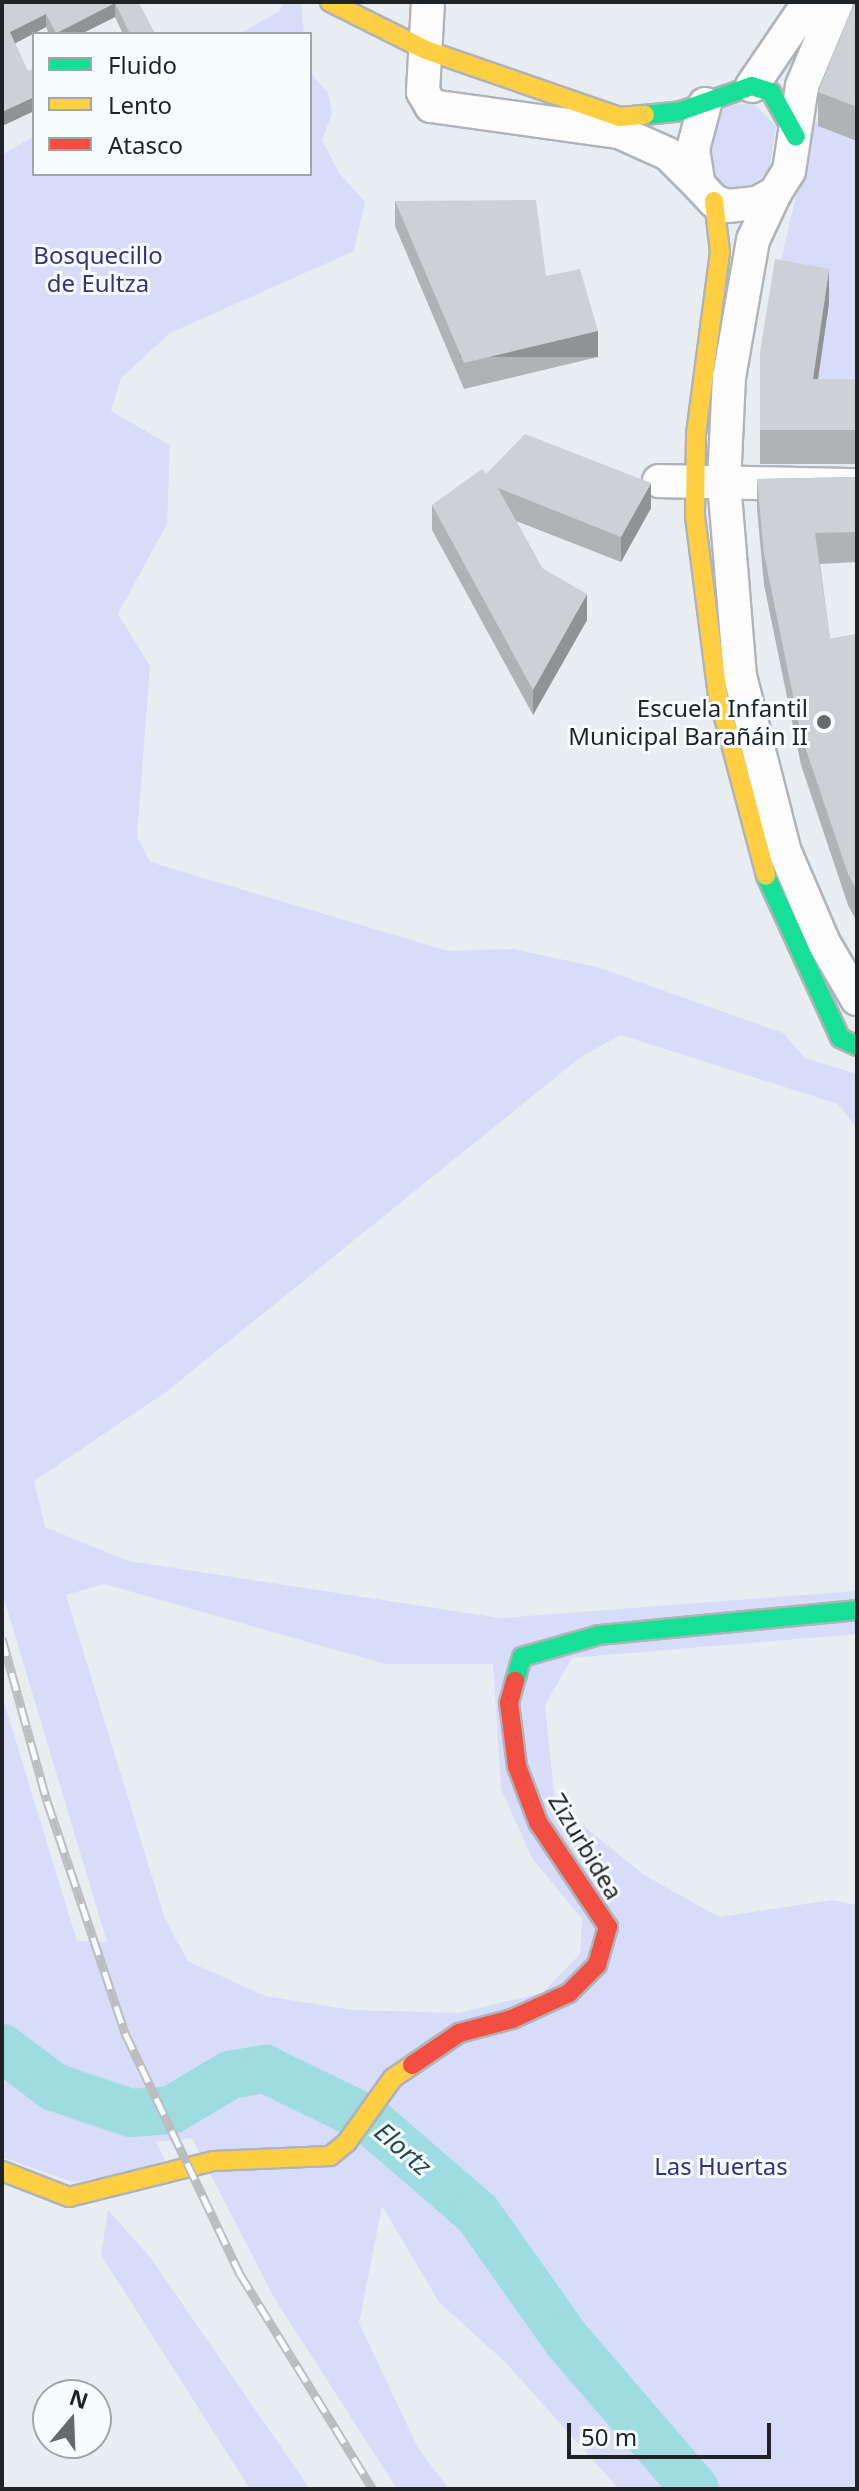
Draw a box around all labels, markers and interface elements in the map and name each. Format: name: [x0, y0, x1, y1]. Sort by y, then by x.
legend: [32, 32, 312, 176]
text: Fluido: [108, 48, 177, 81]
text: Lento: [108, 88, 172, 121]
text: Atasco: [108, 128, 183, 161]
park label: Bosquecillo de Eultza: [33, 241, 163, 297]
place label: Escuela Infantil Municipal Barañáin II: [568, 694, 808, 750]
marker: Escuela Infantil Municipal Barañáin II: [815, 713, 833, 731]
street label: Zizurbidea: [543, 1788, 629, 1904]
water label: Elortz: [368, 2116, 438, 2182]
park label: Las Huertas: [654, 2152, 788, 2180]
north arrow: [32, 2379, 112, 2459]
text: N: [66, 2381, 92, 2415]
scale bar: [571, 2407, 775, 2457]
text: 50 m: [581, 2420, 637, 2453]

